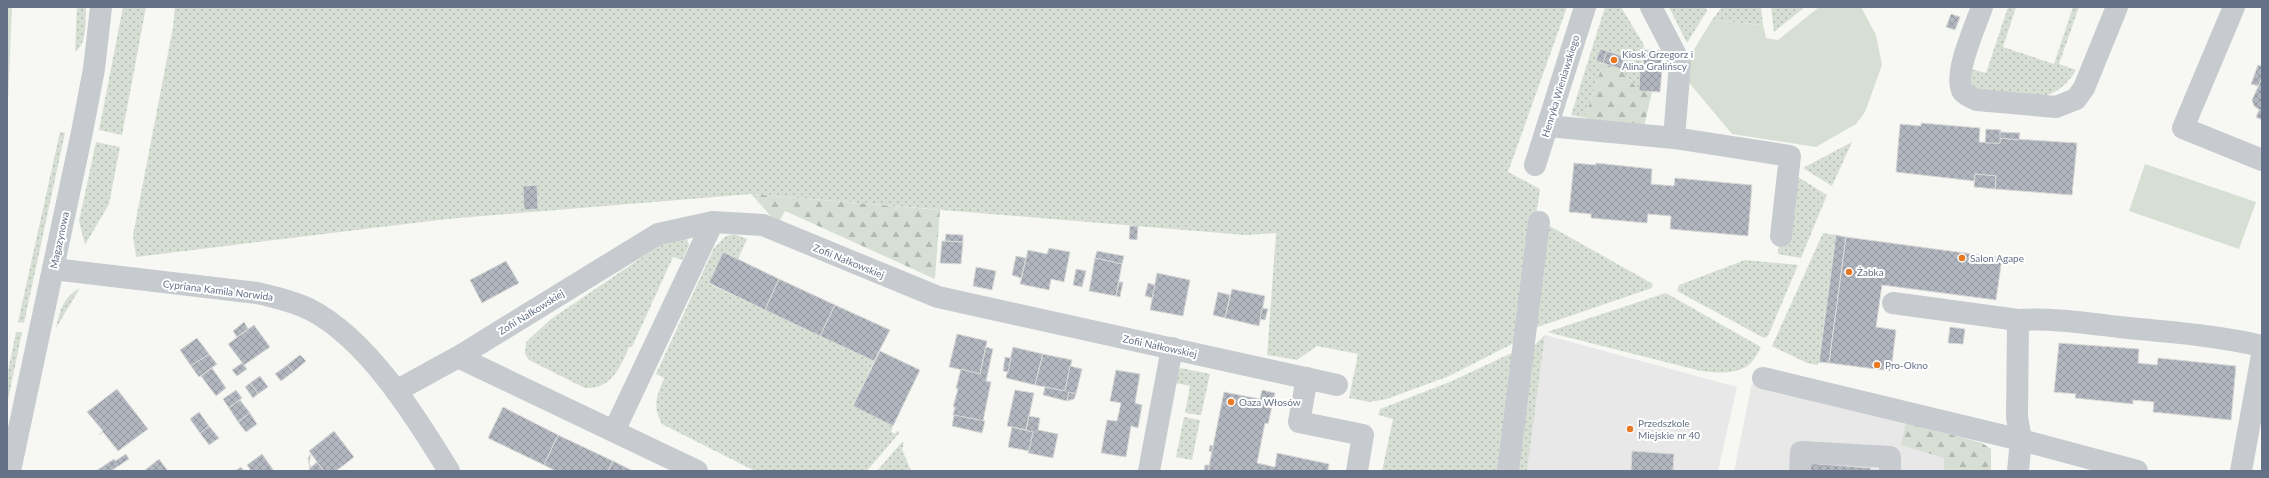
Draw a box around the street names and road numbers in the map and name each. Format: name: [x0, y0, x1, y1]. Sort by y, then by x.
street label: Henryka Wieniawskiego: [1539, 33, 1581, 139]
street label: Magazynowa: [47, 210, 71, 270]
street label: Zofii Nałkowskiej: [812, 241, 886, 281]
street label: Cypriana Kamila Norwida: [162, 277, 274, 303]
street label: Zofii Nałkowskiej: [496, 287, 566, 337]
street label: Zofii Nałkowskiej: [1122, 332, 1198, 360]

